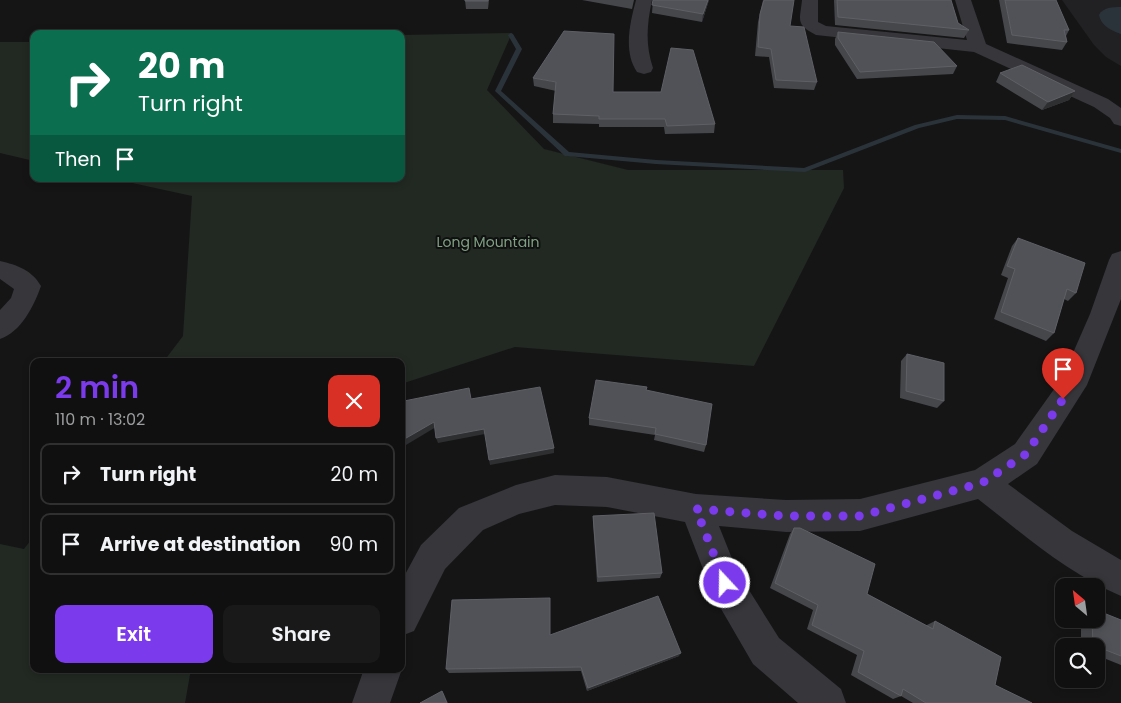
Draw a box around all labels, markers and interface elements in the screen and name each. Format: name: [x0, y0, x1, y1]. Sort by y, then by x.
text: 20 m: [138, 41, 225, 90]
icon: right: [55, 50, 120, 115]
text: Turn right: [138, 88, 243, 119]
icon: arrive: [111, 145, 139, 173]
text: Then: [55, 146, 101, 173]
park label: Long Mountain: [436, 232, 540, 252]
pin: [1042, 348, 1084, 399]
icon: arrive: [1049, 355, 1077, 383]
text: 2 min: [55, 366, 139, 409]
button: close: [328, 375, 380, 427]
text: 110 m · 13:02: [55, 408, 145, 431]
icon: right: [57, 460, 85, 488]
text: Turn right: [100, 461, 196, 488]
text: 20 m: [330, 461, 378, 488]
icon: arrive: [57, 530, 85, 558]
text: Arrive at destination: [100, 531, 301, 558]
text: 90 m: [329, 531, 378, 558]
position arrow: [698, 556, 750, 608]
north arrow: [1055, 578, 1105, 628]
map controls: [1055, 578, 1105, 688]
button: Exit: [55, 605, 213, 663]
button: Share: [223, 605, 380, 663]
button: search: [1055, 638, 1105, 688]

